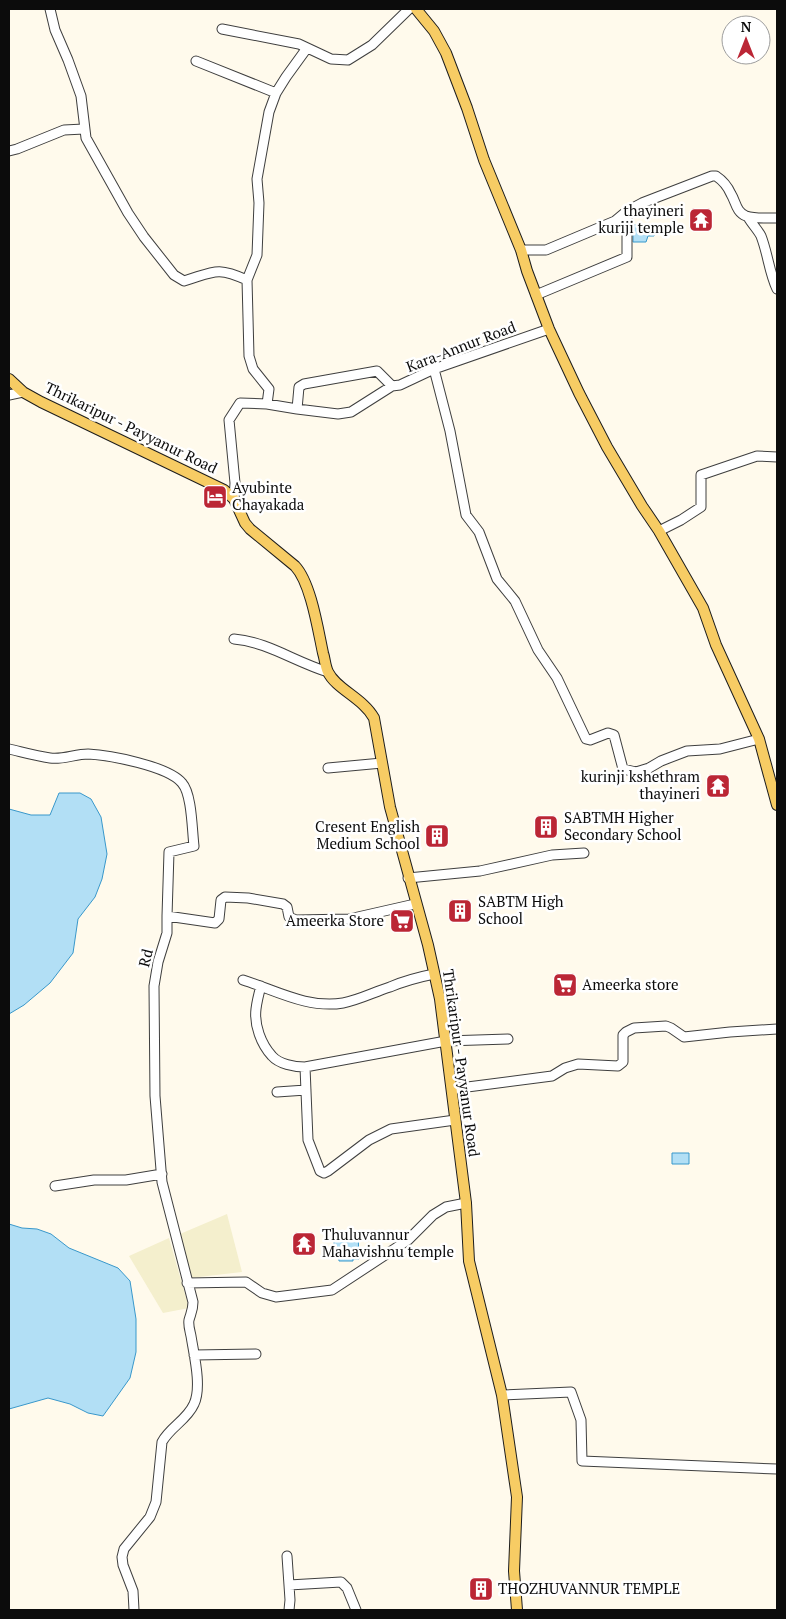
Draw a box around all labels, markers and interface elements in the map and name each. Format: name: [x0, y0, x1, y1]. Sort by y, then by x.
north arrow: [721, 15, 771, 65]
text: N: [741, 17, 752, 36]
place label: thayineri kuriji temple: [598, 200, 684, 237]
temple icon: thayineri kuriji temple: [688, 207, 714, 233]
street label: Kara-Annur Road: [403, 316, 518, 376]
street label: Thrikaripur - Payyanur Road: [42, 377, 221, 478]
place label: Ayubinte Chayakada: [232, 477, 305, 514]
hotel icon: Ayubinte Chayakada: [202, 484, 228, 510]
place label: kurinji kshethram thayineri: [581, 766, 700, 803]
temple icon: kurinji kshethram thayineri: [705, 773, 731, 799]
place label: SABTMH Higher Secondary School: [564, 807, 682, 844]
building icon: SABTMH Higher Secondary School: [533, 814, 559, 840]
place label: Cresent English Medium School: [315, 816, 420, 853]
building icon: Cresent English Medium School: [424, 823, 450, 849]
place label: SABTM High School: [478, 891, 564, 928]
building icon: SABTM High School: [447, 898, 473, 924]
supermarket icon: Ameerka Store: [389, 908, 415, 934]
place label: Ameerka Store: [286, 910, 384, 930]
street label: Rd: [133, 947, 157, 969]
street label: Thrikaripur - Payyanur Road: [439, 968, 485, 1158]
supermarket icon: Ameerka store: [552, 972, 578, 998]
place label: Ameerka store: [582, 974, 679, 994]
place label: Thuluvannur Mahavishnu temple: [322, 1224, 454, 1261]
temple icon: Thuluvannur Mahavishnu temple: [291, 1231, 317, 1257]
building icon: THOZHUVANNUR TEMPLE: [468, 1576, 494, 1602]
place label: THOZHUVANNUR TEMPLE: [498, 1578, 680, 1598]

